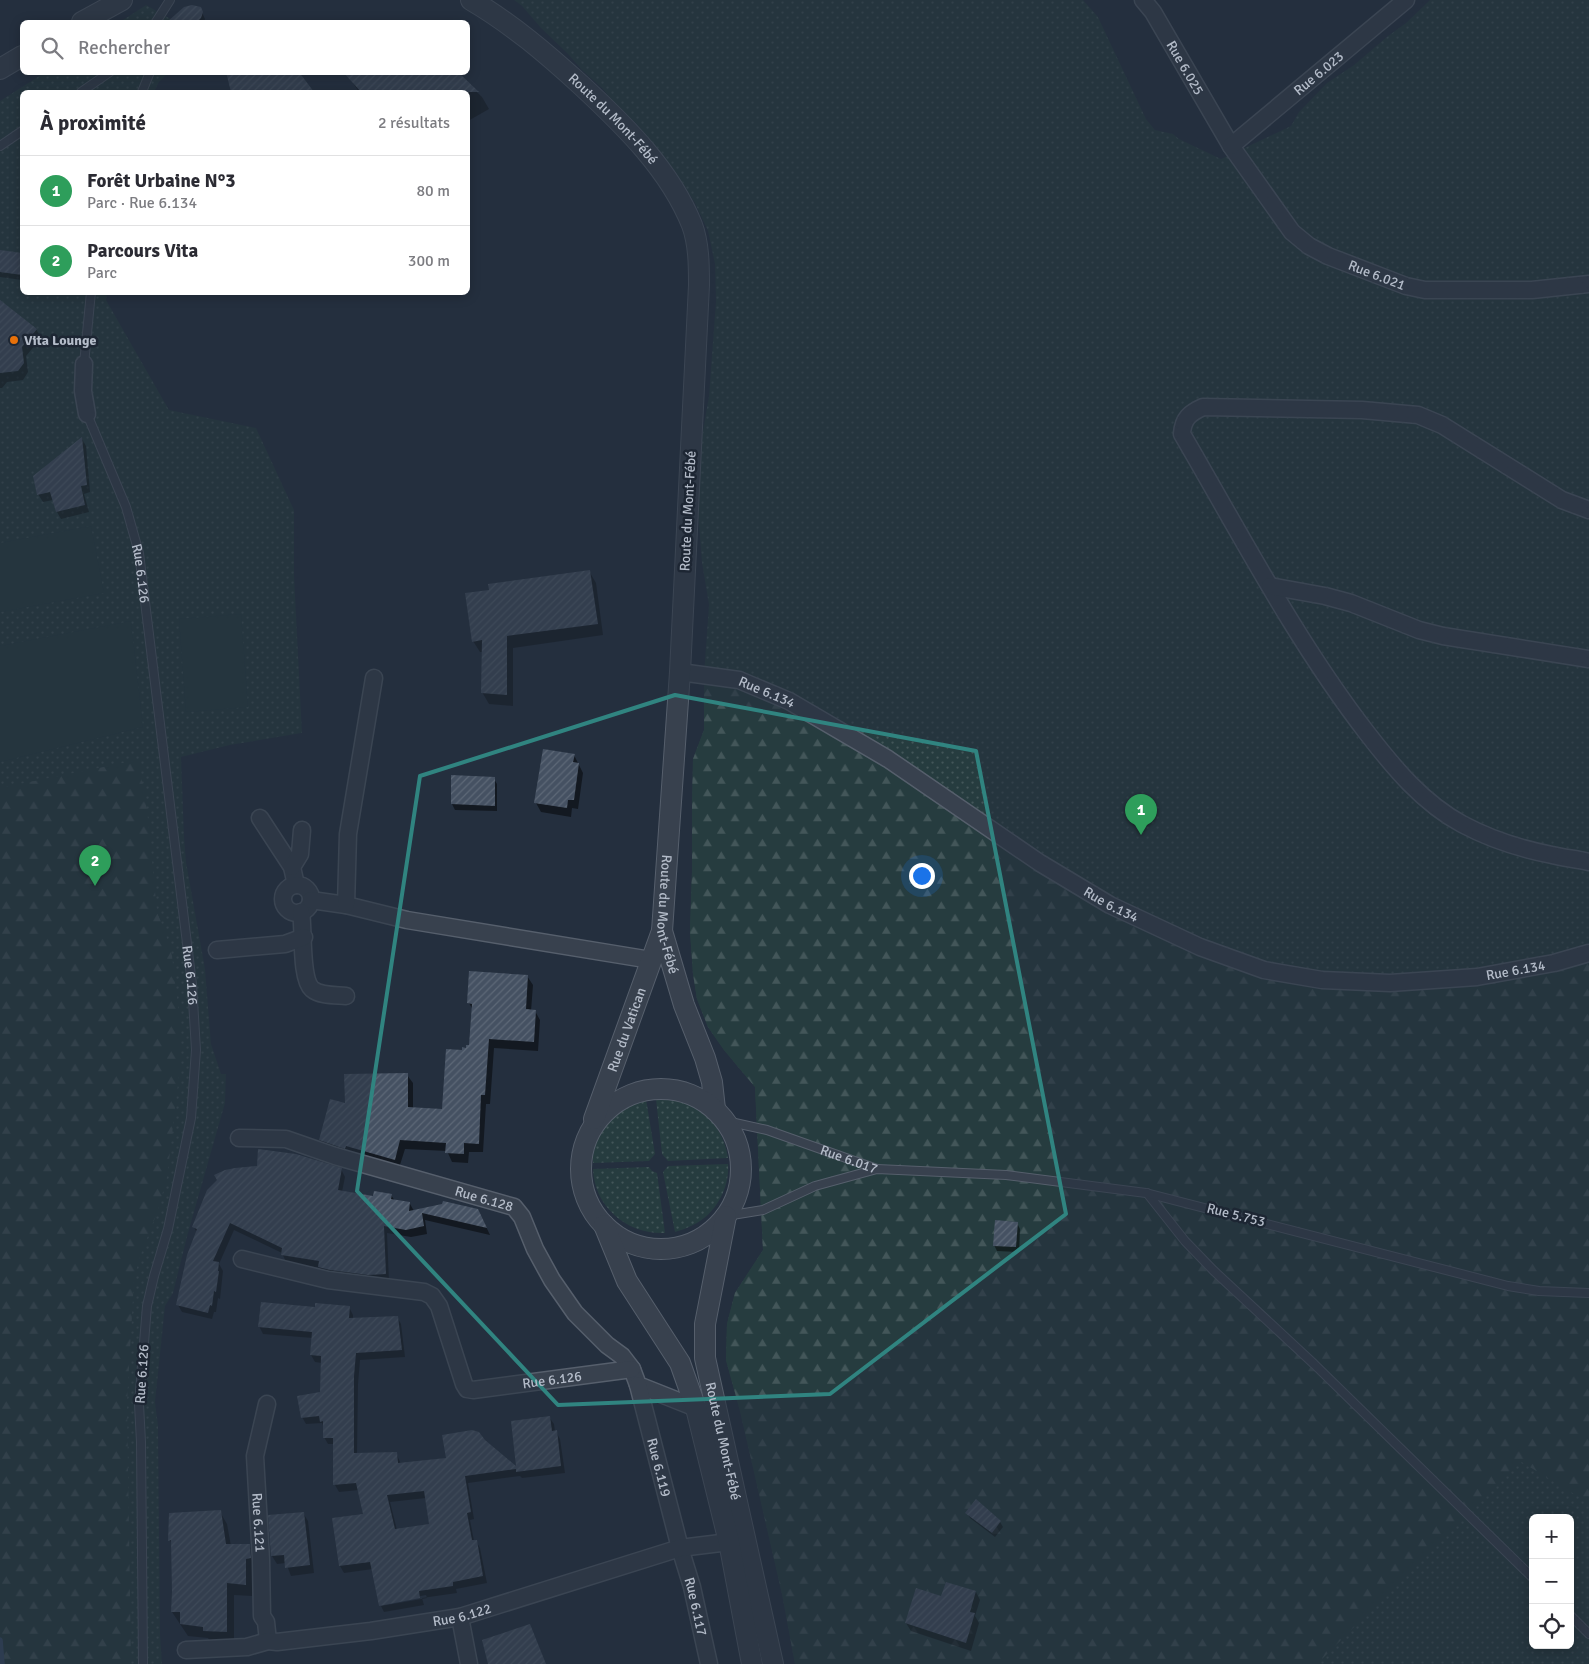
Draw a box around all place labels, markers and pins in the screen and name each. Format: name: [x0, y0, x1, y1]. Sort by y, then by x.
place label: Vita Lounge: [24, 332, 96, 349]
marker: Vita Lounge: [8, 334, 20, 346]
pin: 1: [1125, 794, 1157, 835]
pin: 2: [79, 845, 111, 886]

